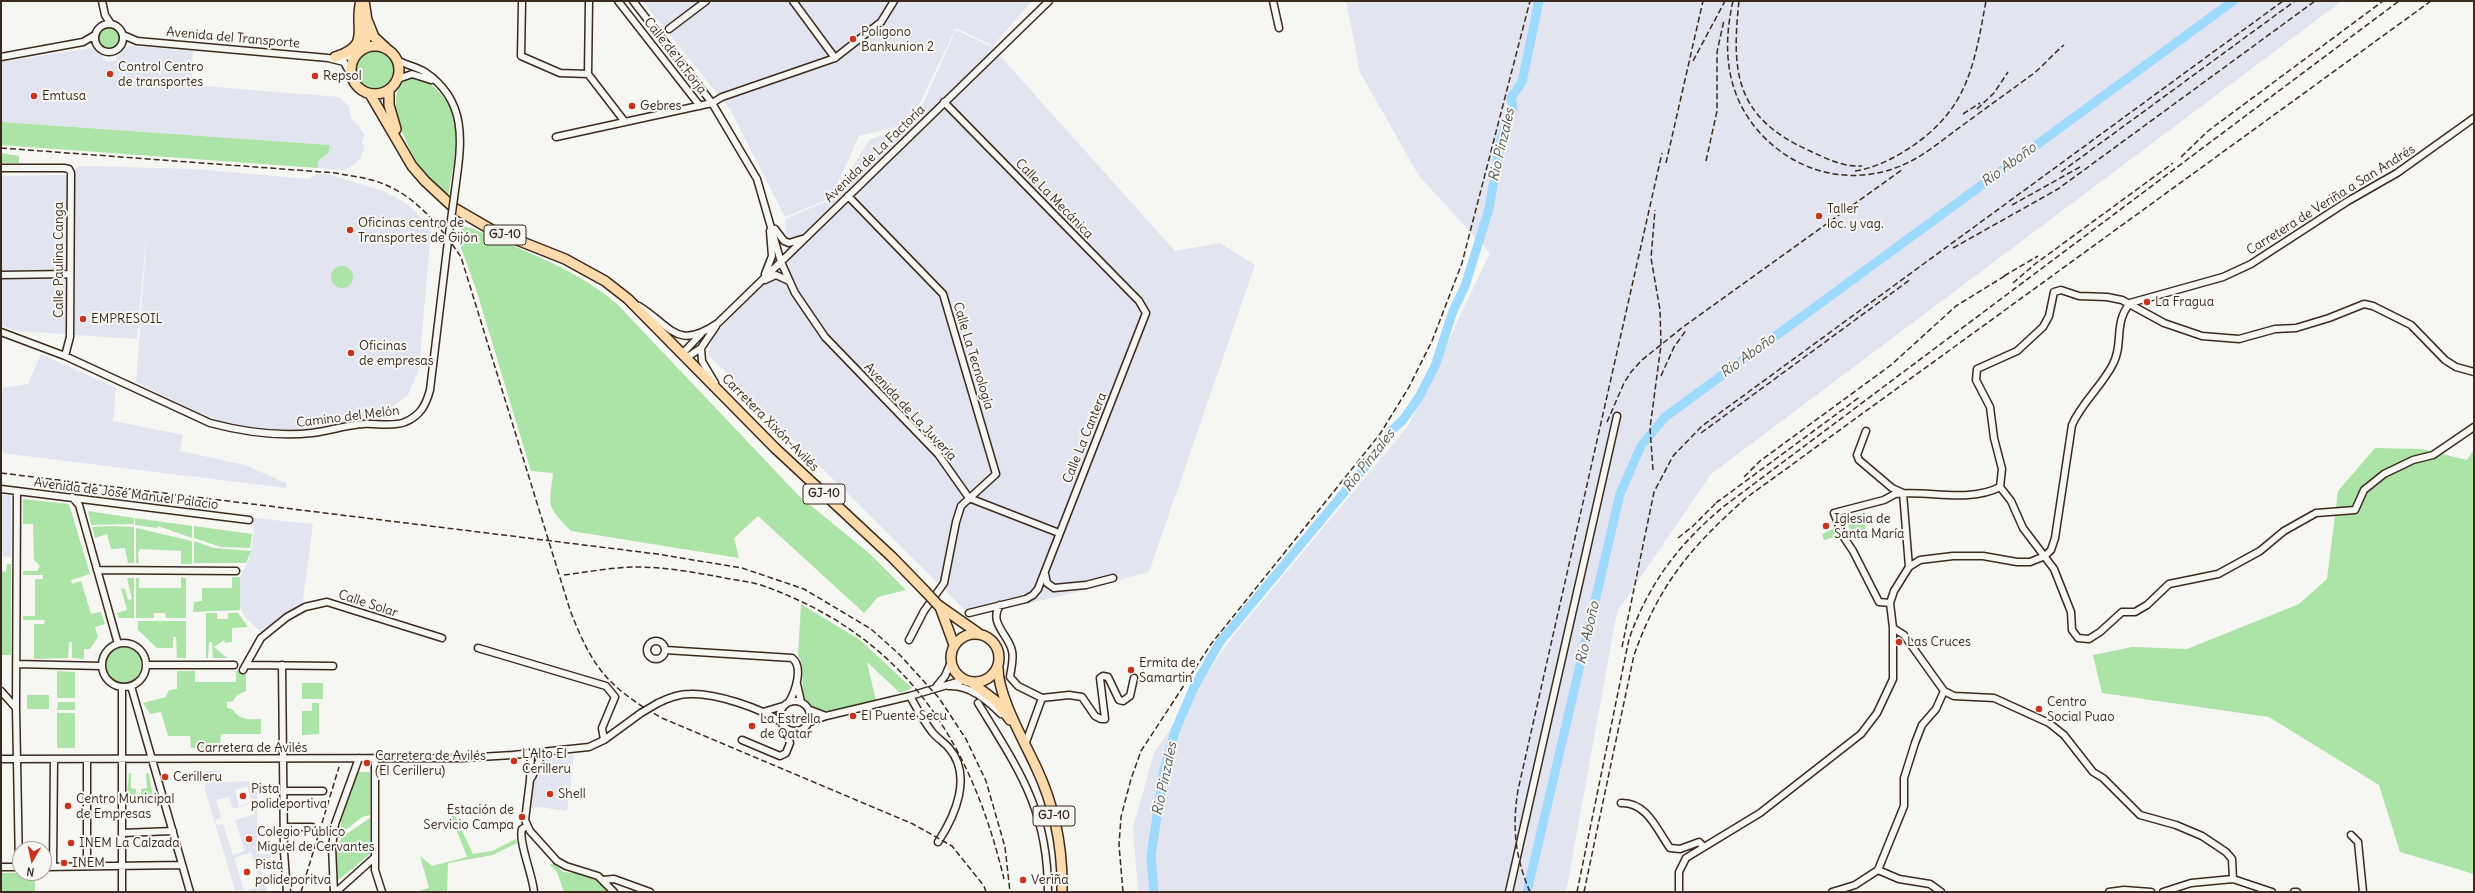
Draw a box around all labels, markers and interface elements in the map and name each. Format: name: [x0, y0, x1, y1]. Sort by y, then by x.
street label: Calle de la Forja: [640, 15, 710, 97]
street label: Avenida del Transporte: [166, 24, 300, 52]
place label: Poligono Bankunion 2: [861, 24, 934, 55]
marker: Poligono Bankunion 2: [848, 34, 858, 44]
place label: Control Centro de transportes: [118, 59, 204, 90]
place label: Repsol: [323, 68, 362, 84]
marker: Control Centro de transportes: [105, 69, 115, 79]
marker: Repsol: [310, 71, 320, 81]
place label: Emtusa: [42, 88, 86, 104]
marker: Emtusa: [29, 91, 39, 101]
place label: Gebres: [640, 98, 681, 114]
marker: Gebres: [627, 101, 637, 111]
street label: Avenida de La Factoría: [822, 102, 928, 206]
water label: Rio Pinzales: [1485, 107, 1519, 183]
water label: Rio Aboño: [1978, 139, 2040, 191]
street label: Carretera de Veriña a San Andrés: [2244, 142, 2418, 258]
street label: Calle La Mecánica: [1012, 156, 1096, 242]
place label: Taller loc. y vag.: [1827, 201, 1884, 232]
street label: Calle Paulina Canga: [51, 202, 67, 318]
marker: Taller loc. y vag.: [1814, 211, 1824, 221]
place label: Oficinas centro de Transportes de Gijón: [358, 215, 478, 246]
marker: Oficinas centro de Transportes de Gijón: [345, 225, 355, 235]
road number: GJ-10: [484, 225, 526, 245]
place label: La Fragua: [2155, 294, 2214, 310]
marker: La Fragua: [2142, 297, 2152, 307]
street label: Calle La Tecnología: [949, 300, 997, 412]
place label: EMPRESOIL: [91, 311, 163, 327]
marker: EMPRESOIL: [78, 314, 88, 324]
water label: Rio Aboño: [1717, 330, 1779, 382]
place label: Oficinas de empresas: [359, 338, 434, 369]
marker: Oficinas de empresas: [346, 348, 356, 358]
street label: Avenida de La Juvería: [860, 360, 960, 464]
street label: Carretera Xixón-Avilés: [718, 371, 822, 475]
street label: Calle La Cantera: [1060, 390, 1110, 486]
street label: Camino del Melón: [295, 403, 401, 431]
water label: Rio Pinzales: [1339, 426, 1399, 496]
street label: Avenida de José Manuel Palacio: [33, 475, 219, 513]
road number: GJ-10: [803, 484, 845, 504]
place label: Iglesia de Santa María: [1834, 511, 1904, 542]
marker: Iglesia de Santa María: [1821, 521, 1831, 531]
street label: Calle Solar: [336, 587, 400, 621]
water label: Rio Aboño: [1573, 600, 1603, 666]
place label: Las Cruces: [1907, 634, 1971, 650]
marker: Las Cruces: [1894, 637, 1904, 647]
place label: Ermita de Samartin: [1139, 655, 1196, 686]
marker: Ermita de Samartin: [1126, 665, 1136, 675]
place label: Centro Social Puao: [2047, 694, 2115, 725]
marker: Centro Social Puao: [2034, 704, 2044, 714]
place label: El Puente Secu: [861, 708, 947, 724]
place label: La Estrella de Qatar: [760, 711, 821, 742]
marker: El Puente Secu: [848, 711, 858, 721]
marker: La Estrella de Qatar: [747, 721, 757, 731]
street label: Carretera de Avilés: [196, 740, 308, 756]
water label: Rio Pinzales: [1149, 741, 1181, 817]
place label: L'Alto El Cerilleru: [522, 746, 571, 777]
place label: Carretera de Avilés (El Cerilleru): [375, 748, 486, 779]
marker: L'Alto El Cerilleru: [509, 756, 519, 766]
marker: Carretera de Avilés (El Cerilleru): [362, 758, 372, 768]
place label: Cerilleru: [173, 769, 222, 785]
marker: Cerilleru: [160, 772, 170, 782]
place label: Pista polideportiva: [251, 781, 327, 812]
place label: Shell: [558, 786, 586, 802]
marker: Shell: [545, 789, 555, 799]
place label: Centro Municipal de Empresas: [76, 791, 174, 822]
marker: Pista polideportiva: [238, 791, 248, 801]
marker: Centro Municipal de Empresas: [63, 801, 73, 811]
place label: Estación de Servicio Campa: [423, 802, 514, 833]
road number: GJ-10: [1033, 806, 1075, 826]
marker: Estación de Servicio Campa: [517, 812, 527, 822]
place label: Colegio Público Miguel de Cervantes: [257, 824, 375, 855]
marker: Colegio Público Miguel de Cervantes: [244, 834, 254, 844]
place label: INEM La Calzada: [79, 835, 180, 851]
marker: INEM La Calzada: [66, 838, 76, 848]
north arrow: [12, 841, 52, 881]
place label: INEM: [72, 855, 105, 871]
place label: Pista polideporitva: [255, 857, 331, 888]
marker: INEM: [59, 858, 69, 868]
text: N: [25, 864, 35, 879]
marker: Pista polideporitva: [242, 867, 252, 877]
place label: Veriña: [1031, 872, 1069, 888]
marker: Veriña: [1018, 875, 1028, 885]

